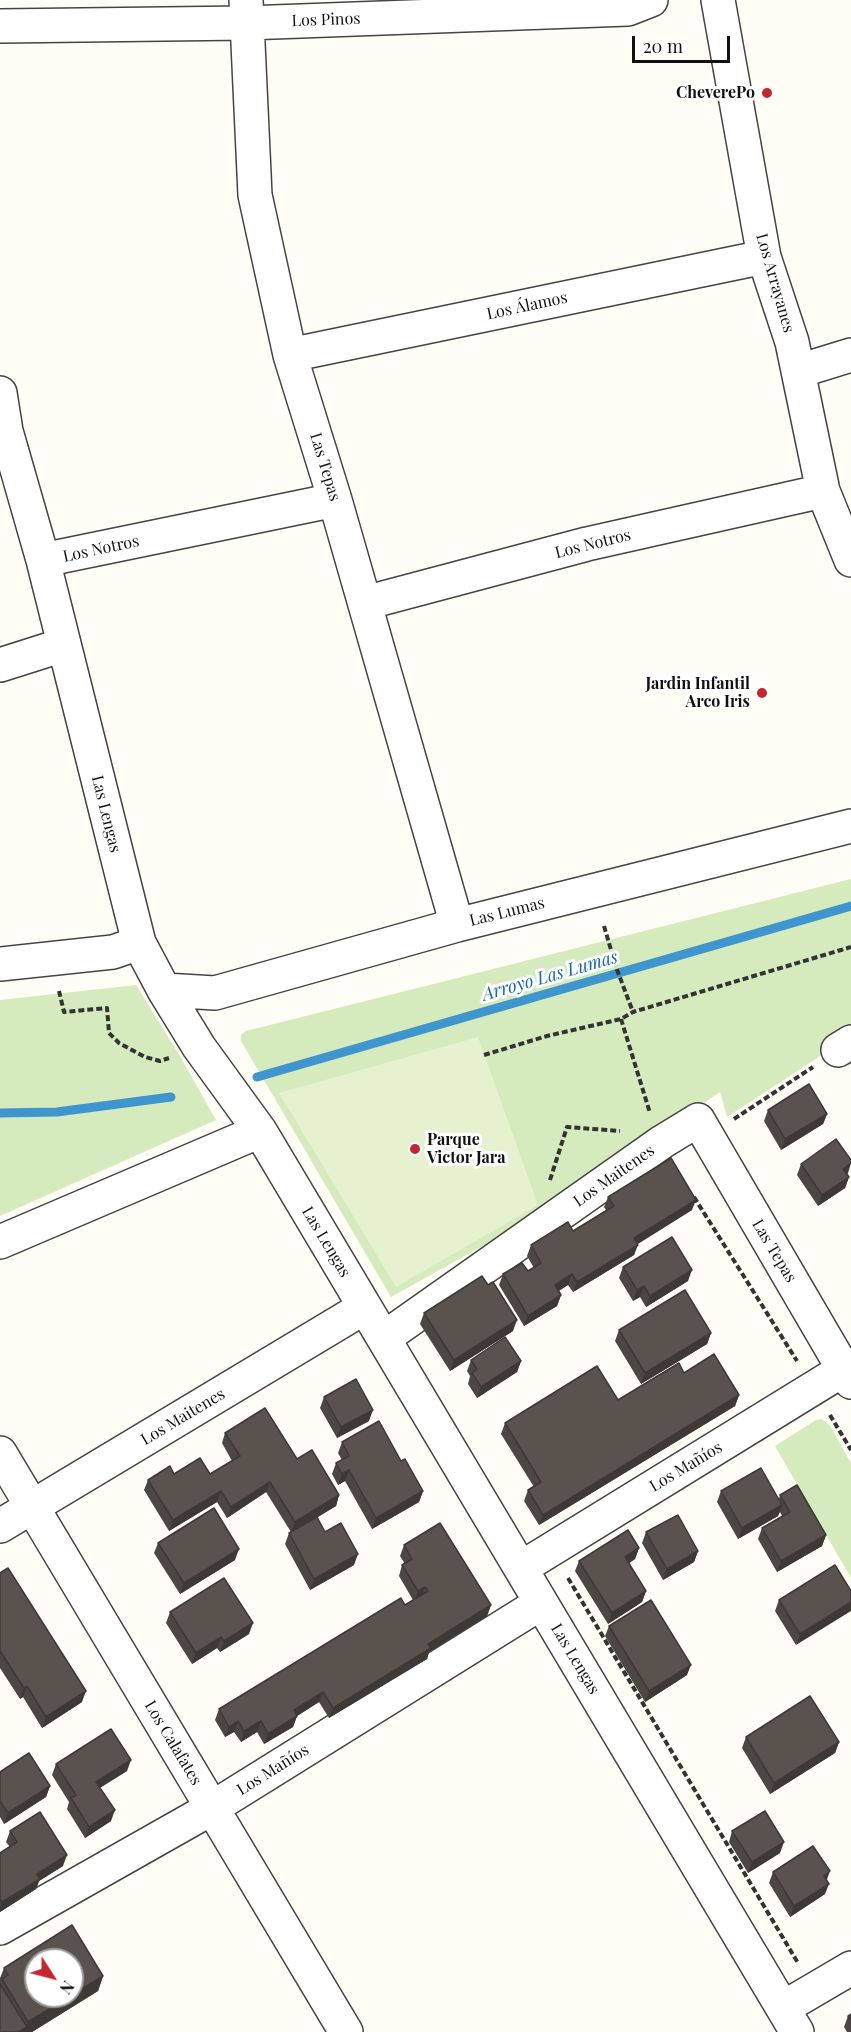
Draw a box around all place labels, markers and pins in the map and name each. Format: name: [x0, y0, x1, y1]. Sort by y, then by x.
place label: CheverePo: [676, 83, 755, 103]
marker: CheverePo: [760, 86, 774, 100]
place label: Jardin Infantil Arco Iris: [646, 674, 750, 712]
marker: Jardin Infantil Arco Iris: [755, 686, 769, 700]
place label: Parque Victor Jara: [427, 1130, 506, 1168]
marker: Parque Victor Jara: [408, 1142, 422, 1156]

